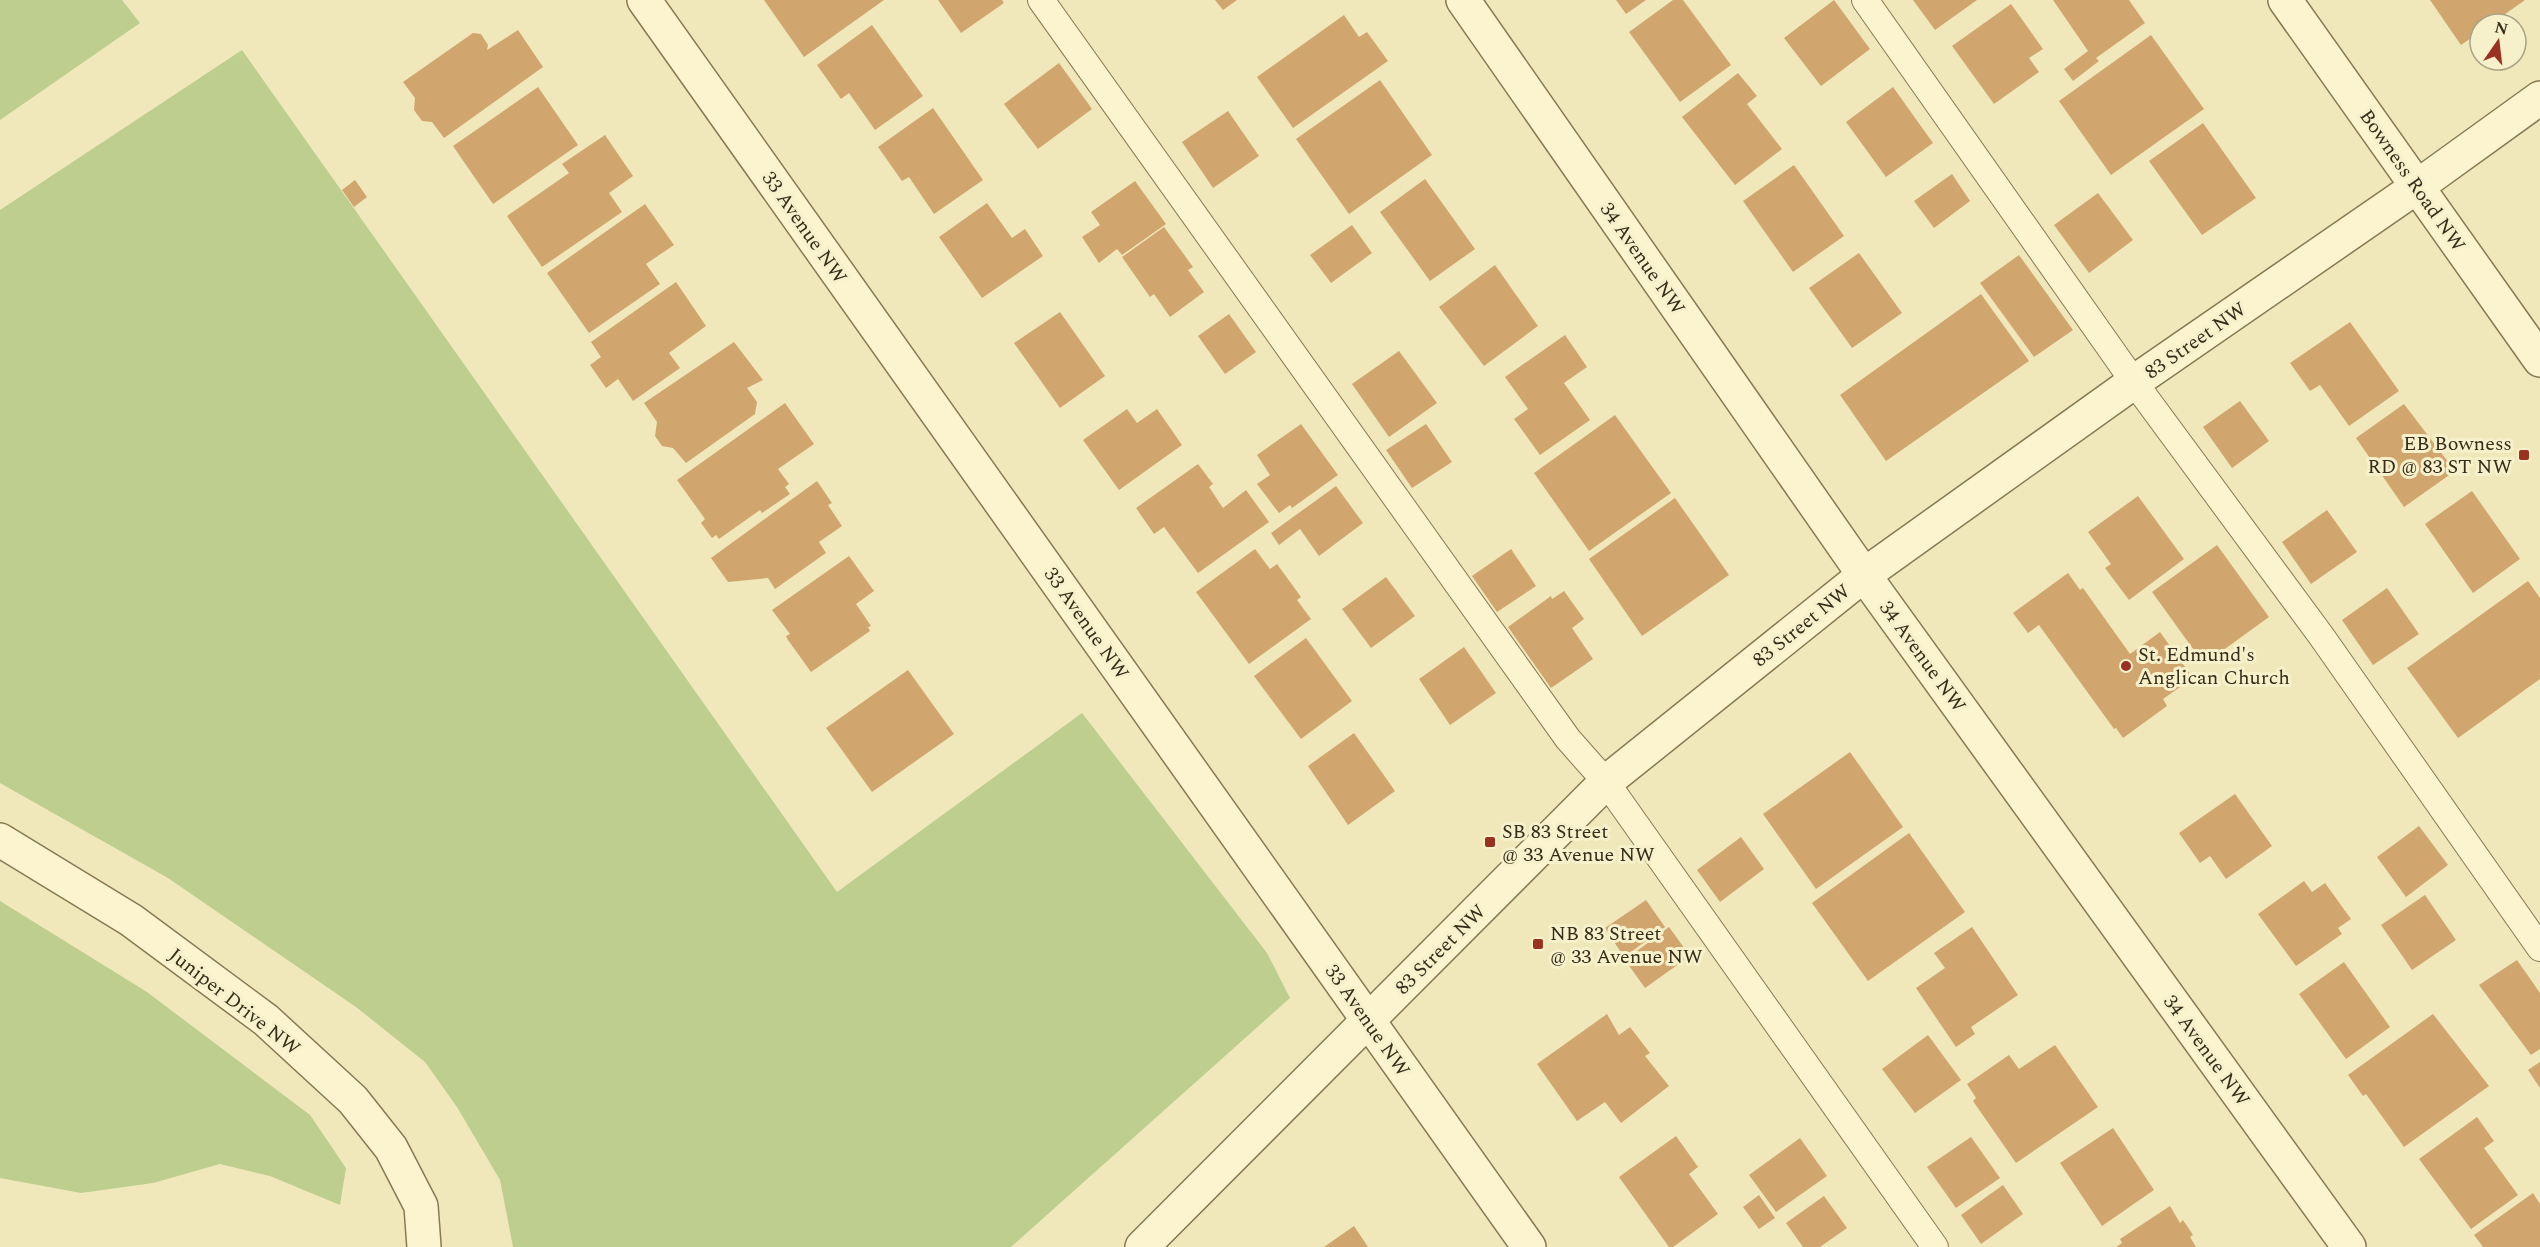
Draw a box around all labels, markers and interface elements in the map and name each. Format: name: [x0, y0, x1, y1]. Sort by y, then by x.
north arrow: [2468, 12, 2528, 72]
text: N: [2492, 15, 2511, 42]
street label: Bowness Road NW: [2352, 103, 2473, 258]
street label: 33 Avenue NW: [754, 165, 854, 290]
street label: 34 Avenue NW: [1592, 196, 1692, 321]
street label: 83 Street NW: [2139, 295, 2253, 387]
place label: EB Bowness RD @ 83 ST NW: [2368, 429, 2512, 482]
marker: EB Bowness RD @ 83 ST NW: [2517, 448, 2531, 462]
street label: 33 Avenue NW: [1036, 561, 1136, 686]
street label: 83 Street NW: [1746, 577, 1857, 675]
street label: 34 Avenue NW: [1871, 595, 1973, 719]
place label: St. Edmund's Anglican Church: [2138, 640, 2290, 693]
marker: St. Edmund's Anglican Church: [2119, 659, 2133, 673]
place label: SB 83 Street @ 33 Avenue NW: [1502, 817, 1655, 870]
marker: SB 83 Street @ 33 Avenue NW: [1483, 835, 1497, 849]
street label: 83 Street NW: [1388, 897, 1493, 1002]
place label: NB 83 Street @ 33 Avenue NW: [1550, 919, 1703, 972]
marker: NB 83 Street @ 33 Avenue NW: [1531, 937, 1545, 951]
street label: Juniper Drive NW: [162, 941, 307, 1063]
street label: 33 Avenue NW: [1317, 958, 1417, 1083]
street label: 34 Avenue NW: [2155, 989, 2257, 1113]

